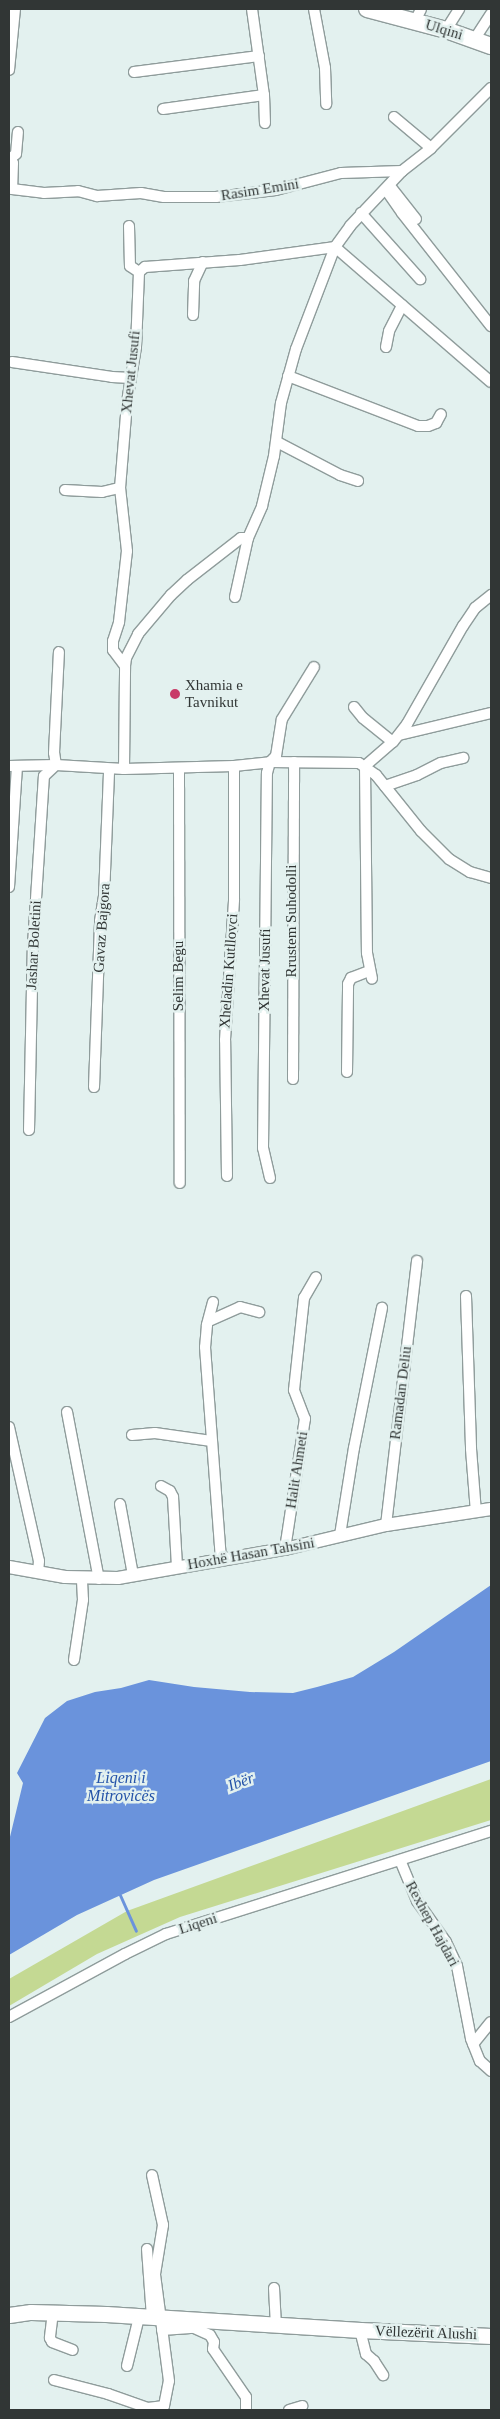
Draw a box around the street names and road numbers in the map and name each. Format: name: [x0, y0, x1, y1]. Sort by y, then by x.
street label: Ulqini: [423, 16, 465, 44]
street label: Rasim Emini: [220, 175, 300, 205]
street label: Xhevat Jusufi: [118, 330, 144, 414]
street label: Rrustem Suhodolli: [283, 865, 301, 977]
street label: Gavaz Bajgora: [90, 883, 114, 973]
street label: Jashar Boletini: [23, 900, 45, 990]
street label: Xheladin Kutllovci: [216, 913, 242, 1029]
street label: Xhevat Jusufi: [255, 928, 275, 1012]
street label: Selim Begu: [170, 941, 188, 1011]
street label: Ramadan Deliu: [386, 1345, 416, 1441]
street label: Halit Ahmeti: [282, 1430, 312, 1510]
street label: Hoxhë Hasan Tahsini: [186, 1534, 316, 1574]
street label: Rexhep Hajdari: [401, 1878, 463, 1970]
street label: Liqeni: [177, 1909, 219, 1939]
street label: Vëllezërit Alushi: [374, 2322, 478, 2344]

